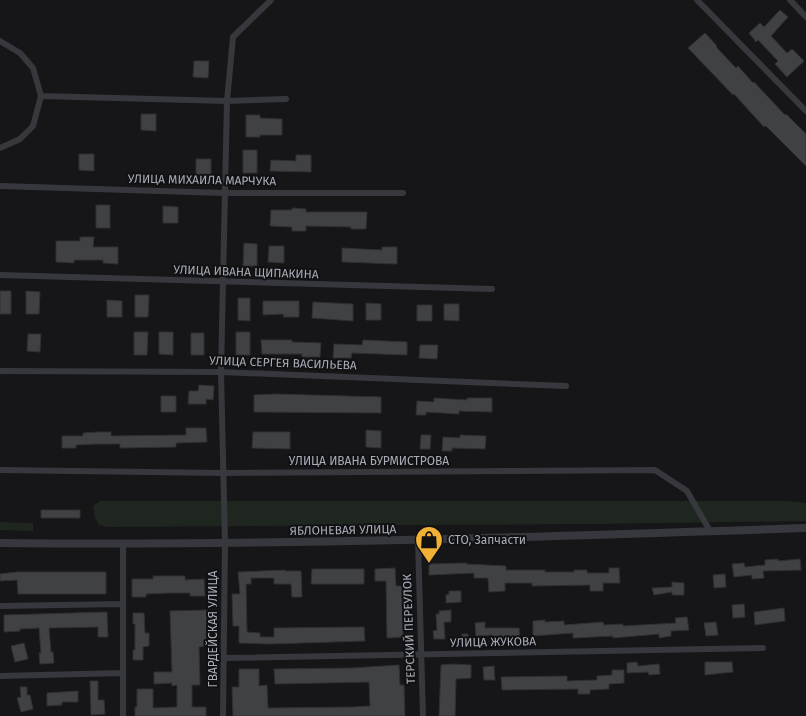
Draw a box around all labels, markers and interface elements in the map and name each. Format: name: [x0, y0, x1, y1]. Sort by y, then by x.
street label: УЛИЦА МИХАИЛА МАРЧУКА: [128, 172, 276, 188]
street label: УЛИЦА ИВАНА ЩИПАКИНА: [173, 262, 319, 282]
street label: УЛИЦА СЕРГЕЯ ВАСИЛЬЕВА: [209, 353, 357, 373]
street label: УЛИЦА ИВАНА БУРМИСТРОВА: [289, 454, 449, 468]
street label: ЯБЛОНЕВАЯ УЛИЦА: [290, 522, 397, 538]
shop icon: СТО, Запчасти: [414, 525, 444, 564]
place label: СТО, Запчасти: [448, 533, 526, 547]
street label: ГВАРДЕЙСКАЯ УЛИЦА: [205, 570, 220, 687]
street label: ТЕРСКИЙ ПЕРЕУЛОК: [399, 574, 418, 684]
street label: УЛИЦА ЖУКОВА: [450, 634, 536, 650]

